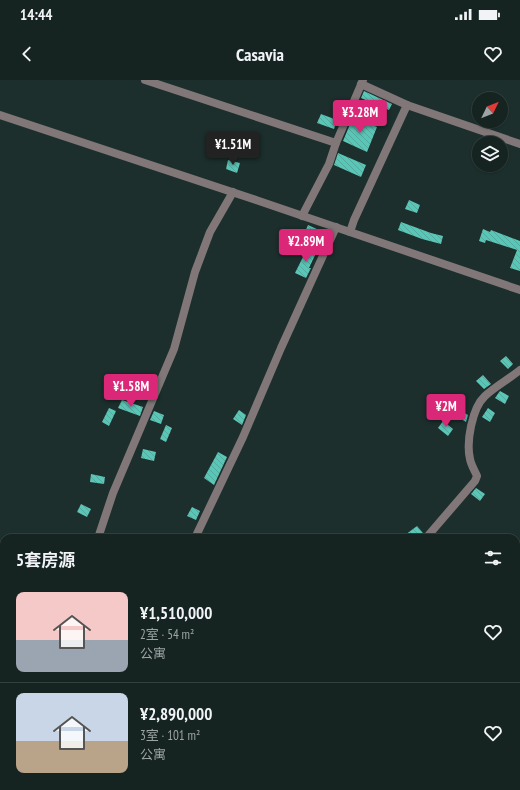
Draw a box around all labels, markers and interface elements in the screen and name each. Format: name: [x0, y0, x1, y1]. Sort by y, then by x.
text: 14:44: [20, 5, 52, 24]
icon: back: [16, 43, 38, 65]
text: Casavia: [236, 43, 284, 66]
icon: heart: [482, 43, 504, 65]
north arrow: [472, 92, 508, 128]
map controls: [472, 92, 508, 172]
pin: ¥3.28M: [327, 100, 393, 134]
text: ¥3.28M: [342, 104, 378, 121]
pin: ¥1.51M: [200, 132, 266, 166]
text: ¥1.51M: [215, 136, 251, 153]
button: layers: [472, 136, 508, 172]
pin: ¥2.89M: [273, 229, 339, 263]
text: ¥2.89M: [288, 233, 324, 250]
pin: ¥1.58M: [98, 374, 164, 408]
text: ¥1.58M: [113, 378, 149, 395]
pin: ¥2M: [427, 394, 465, 428]
text: ¥2M: [435, 398, 457, 415]
icon: filters: [482, 547, 504, 569]
text: 5套房源: [16, 549, 75, 571]
text: ¥1,510,000: [140, 602, 212, 624]
icon: home: [48, 608, 96, 656]
icon: heart: [482, 621, 504, 643]
text: 2室 · 54 m²: [140, 626, 194, 643]
text: 公寓: [140, 645, 166, 662]
text: ¥2,890,000: [140, 703, 212, 725]
icon: home: [48, 709, 96, 757]
icon: heart: [482, 722, 504, 744]
text: 3室 · 101 m²: [140, 727, 200, 744]
text: 公寓: [140, 746, 166, 763]

